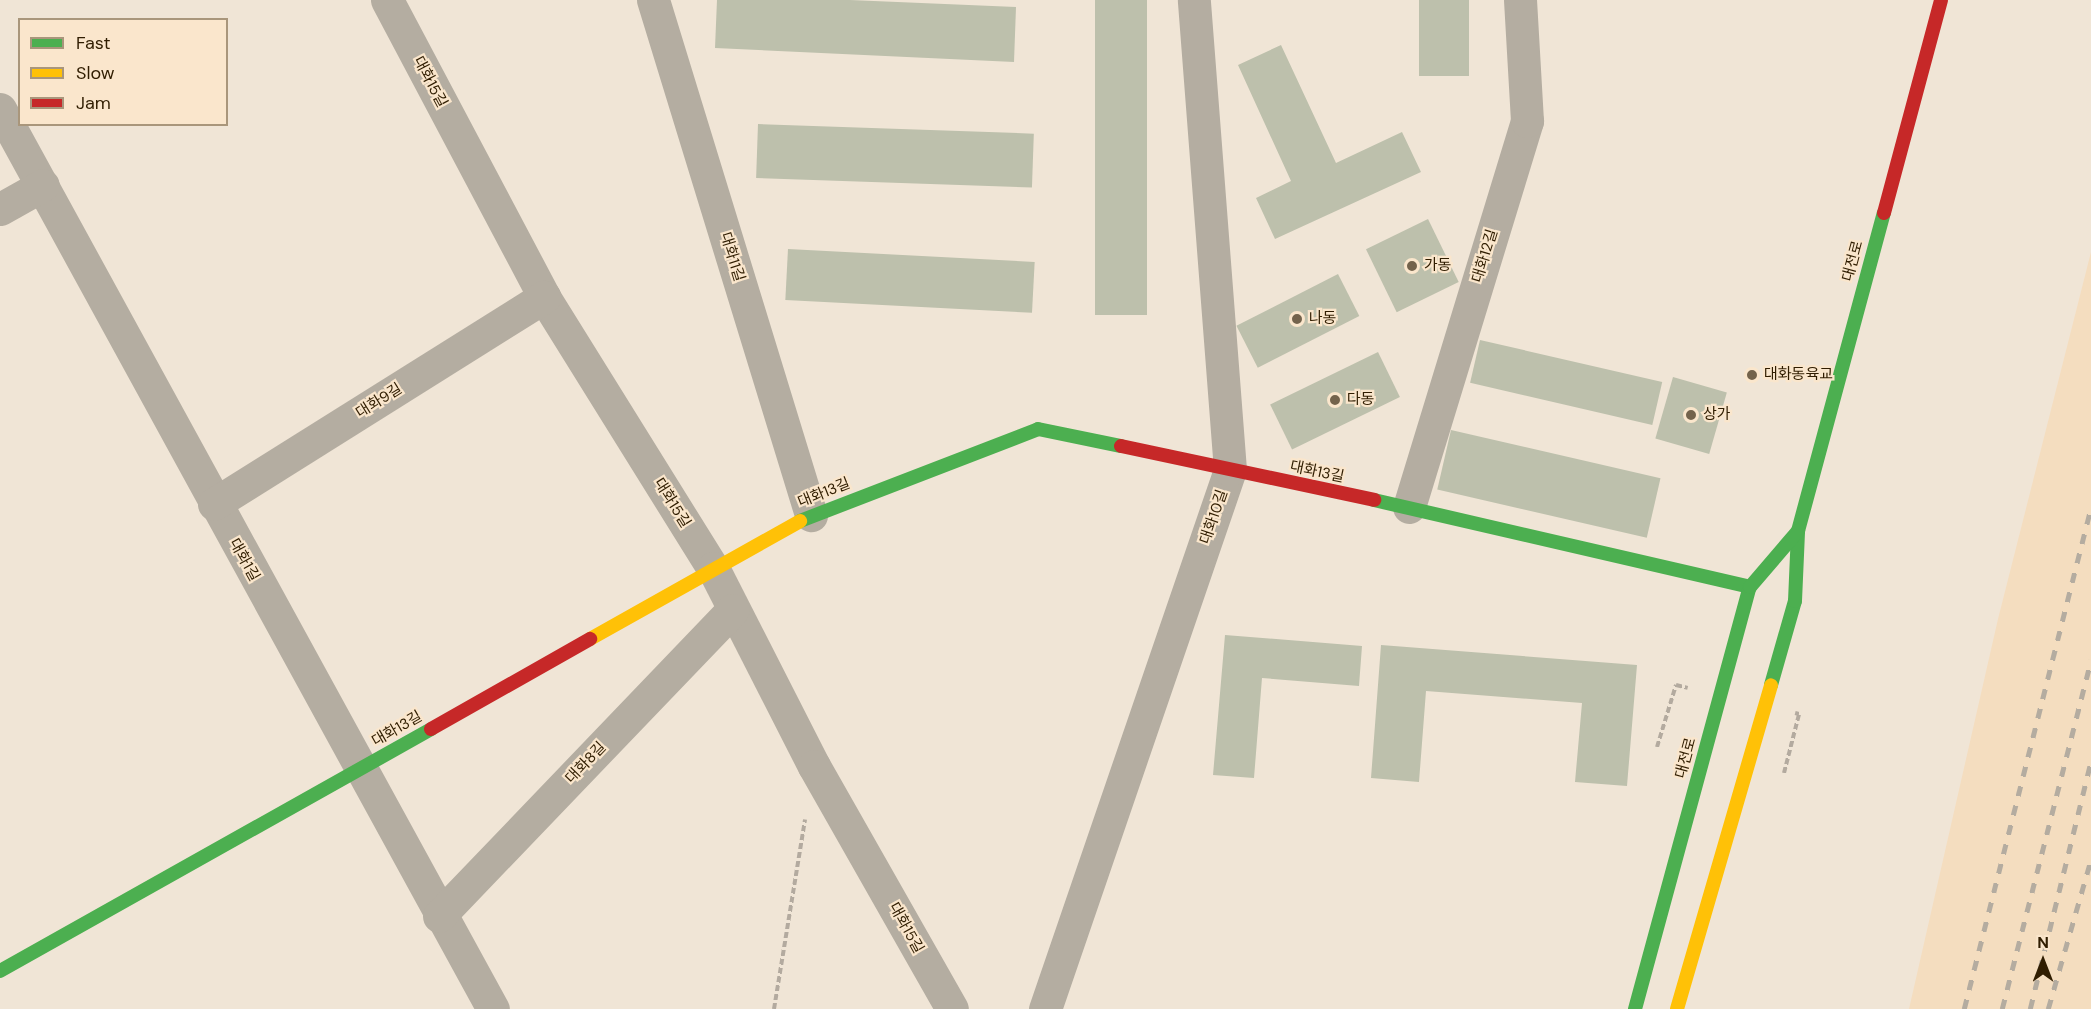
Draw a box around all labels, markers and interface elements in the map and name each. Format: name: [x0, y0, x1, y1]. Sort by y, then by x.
legend: [18, 18, 228, 126]
text: Fast: [76, 31, 111, 55]
street label: 대화15길: [409, 53, 451, 111]
text: Slow: [76, 61, 115, 85]
text: Jam: [76, 91, 111, 115]
street label: 대화12길: [1468, 227, 1502, 285]
street label: 대화11길: [716, 230, 748, 284]
street label: 대전로: [1839, 239, 1867, 283]
place label: 가동: [1424, 257, 1452, 275]
marker: 가동: [1405, 259, 1419, 273]
place label: 나동: [1309, 310, 1337, 328]
marker: 나동: [1290, 312, 1304, 326]
place label: 대화동육교: [1764, 366, 1833, 384]
marker: 대화동육교: [1745, 368, 1759, 382]
street label: 대화9길: [353, 380, 405, 422]
place label: 다동: [1347, 391, 1375, 409]
marker: 다동: [1328, 393, 1342, 407]
place label: 상가: [1703, 406, 1731, 424]
marker: 상가: [1684, 408, 1698, 422]
street label: 대화13길: [1288, 457, 1346, 487]
street label: 대화13길: [795, 474, 853, 512]
street label: 대화15길: [650, 475, 694, 531]
street label: 대화10길: [1196, 487, 1232, 547]
street label: 대화1길: [225, 535, 263, 585]
street label: 대화13길: [369, 707, 425, 751]
street label: 대전로: [1672, 736, 1700, 780]
street label: 대화8길: [562, 739, 610, 787]
street label: 대화15길: [885, 899, 927, 957]
north arrow: [2013, 931, 2073, 991]
text: N: [2037, 932, 2049, 953]

